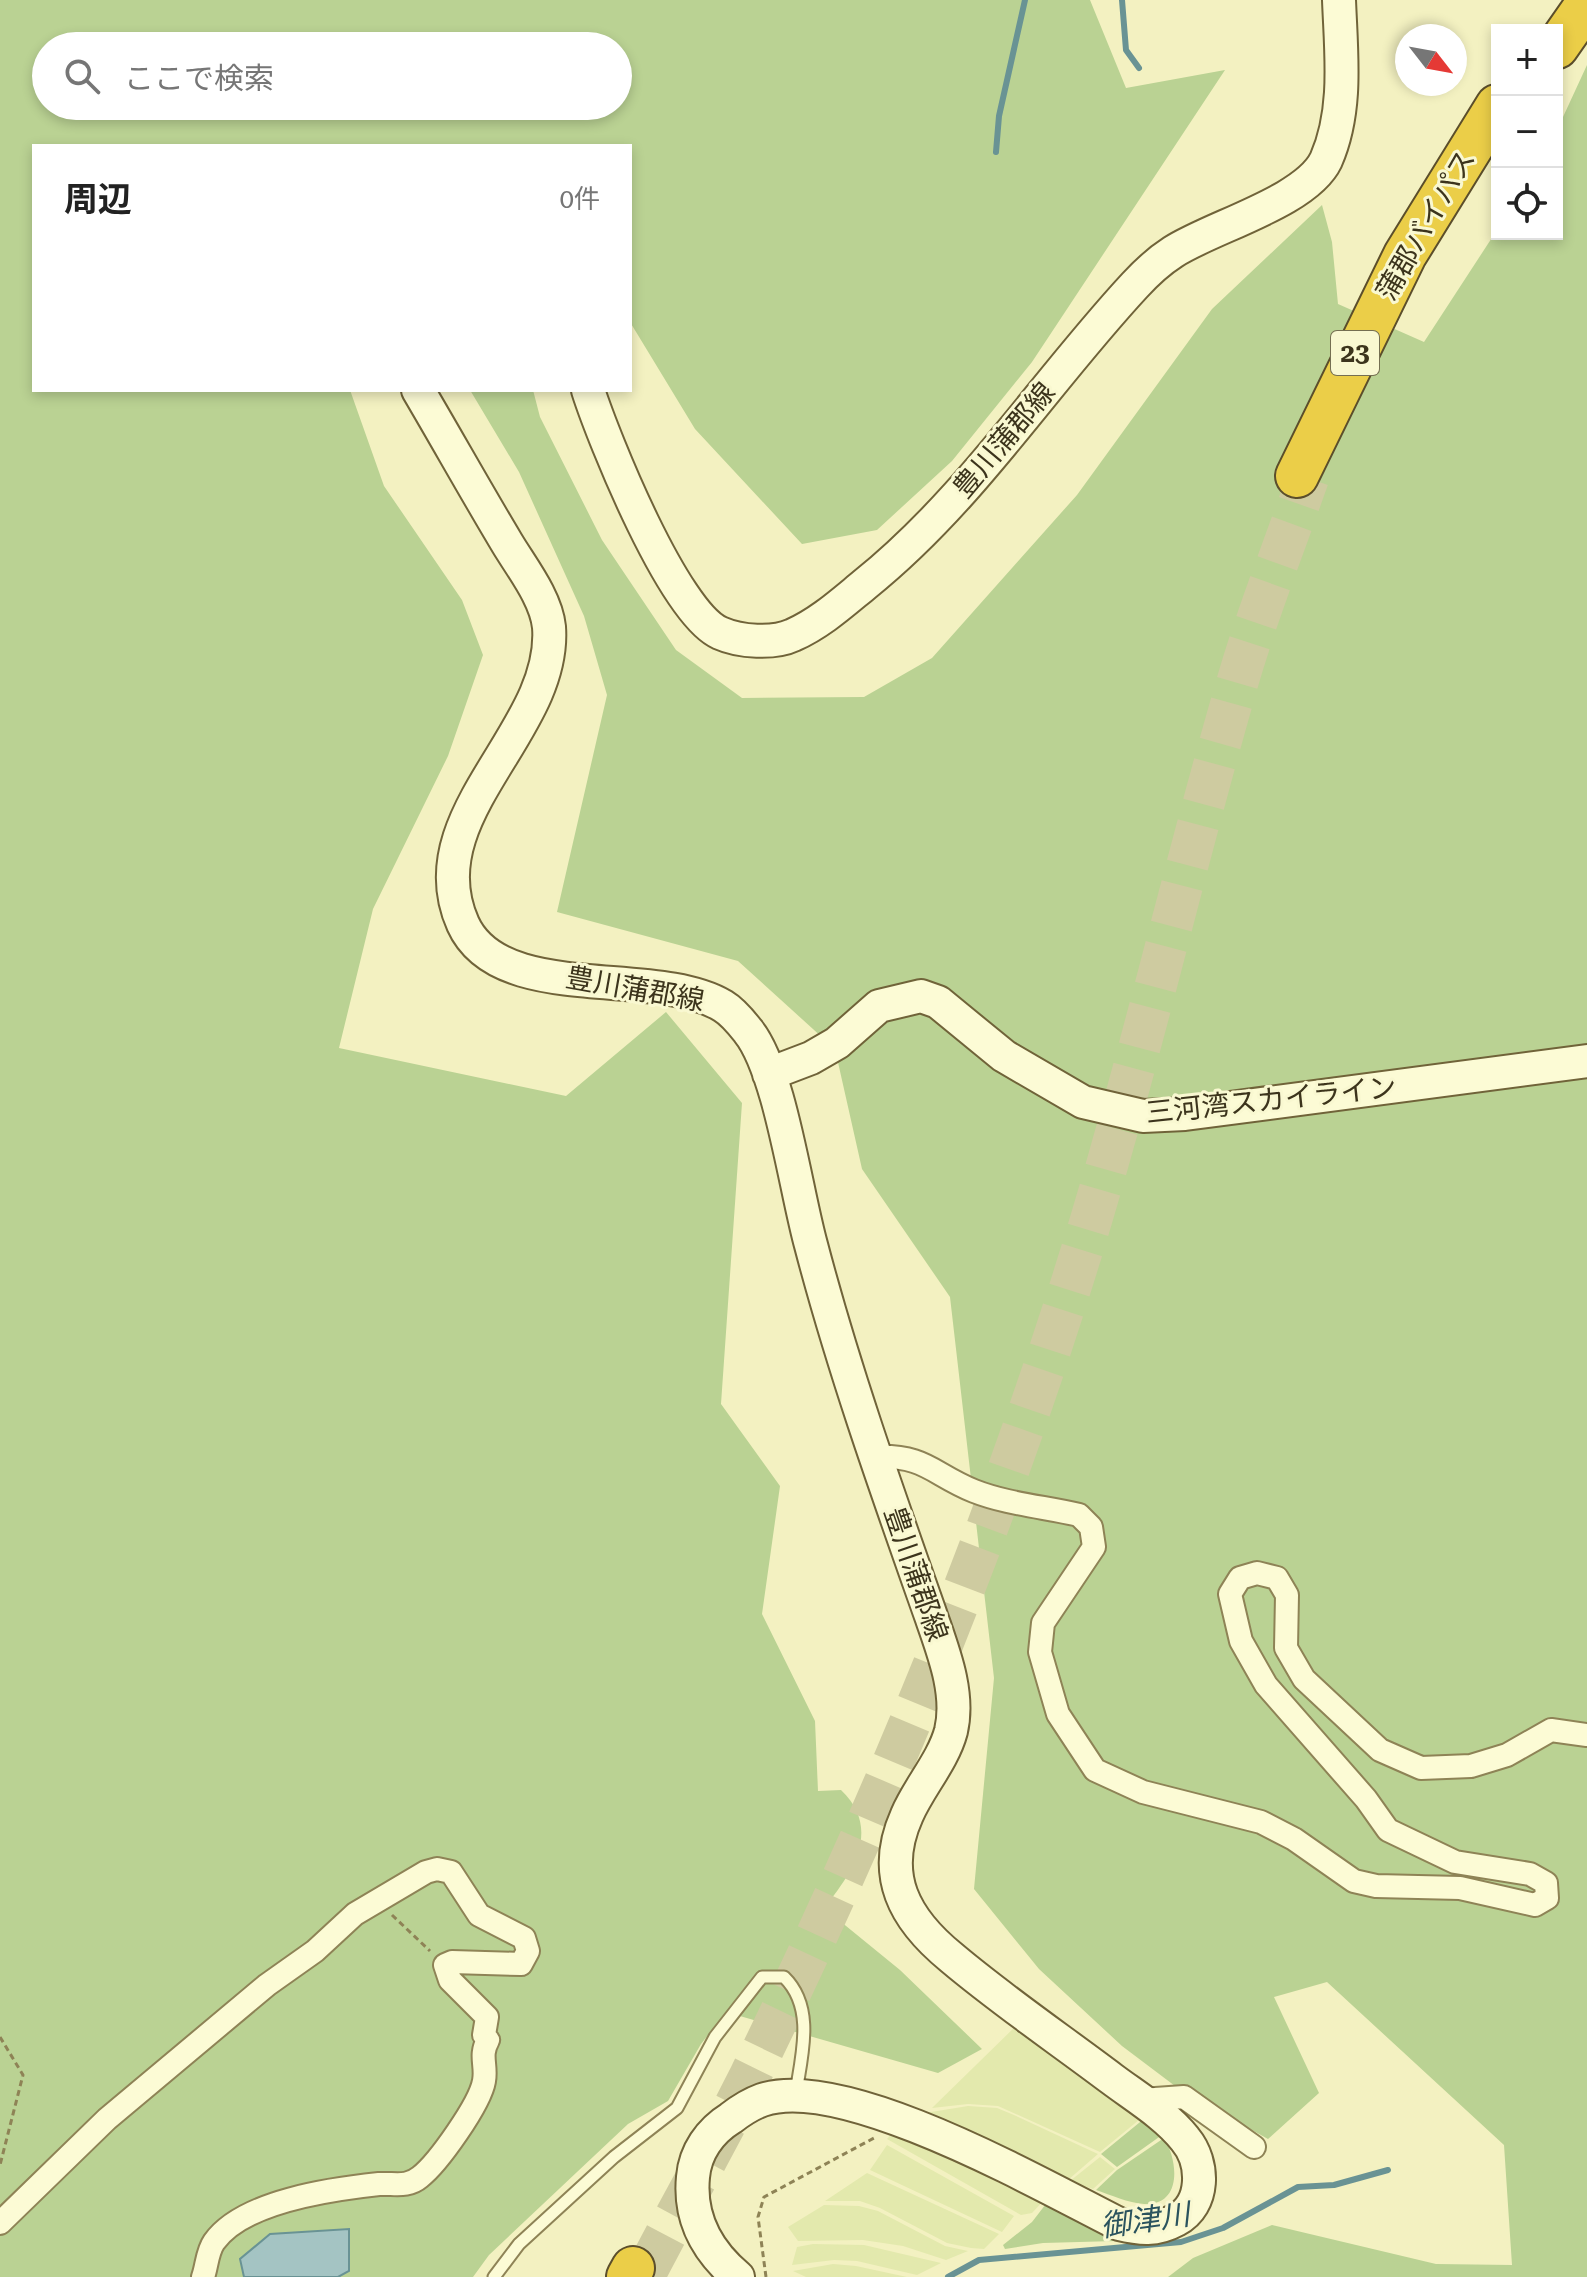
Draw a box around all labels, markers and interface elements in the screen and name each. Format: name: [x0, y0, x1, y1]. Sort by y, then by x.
north arrow: [1395, 24, 1467, 96]
map controls: [1491, 24, 1563, 240]
button: +: [1491, 24, 1563, 96]
search box: [32, 32, 632, 120]
icon: search: [60, 54, 104, 98]
text: ここで検索: [124, 61, 274, 96]
button: −: [1491, 96, 1563, 168]
street label: 蒲郡バイパス: [1370, 144, 1482, 306]
button: locate: [1491, 168, 1563, 240]
text: 周辺: [64, 179, 132, 219]
text: 0件: [559, 184, 600, 214]
road number: 23: [1331, 331, 1379, 375]
street label: 豊川蒲郡線: [946, 376, 1062, 504]
street label: 豊川蒲郡線: [563, 961, 707, 1017]
street label: 三河湾スカイライン: [1144, 1070, 1398, 1130]
street label: 豊川蒲郡線: [878, 1502, 954, 1646]
water label: 御津川: [1098, 2196, 1195, 2244]

